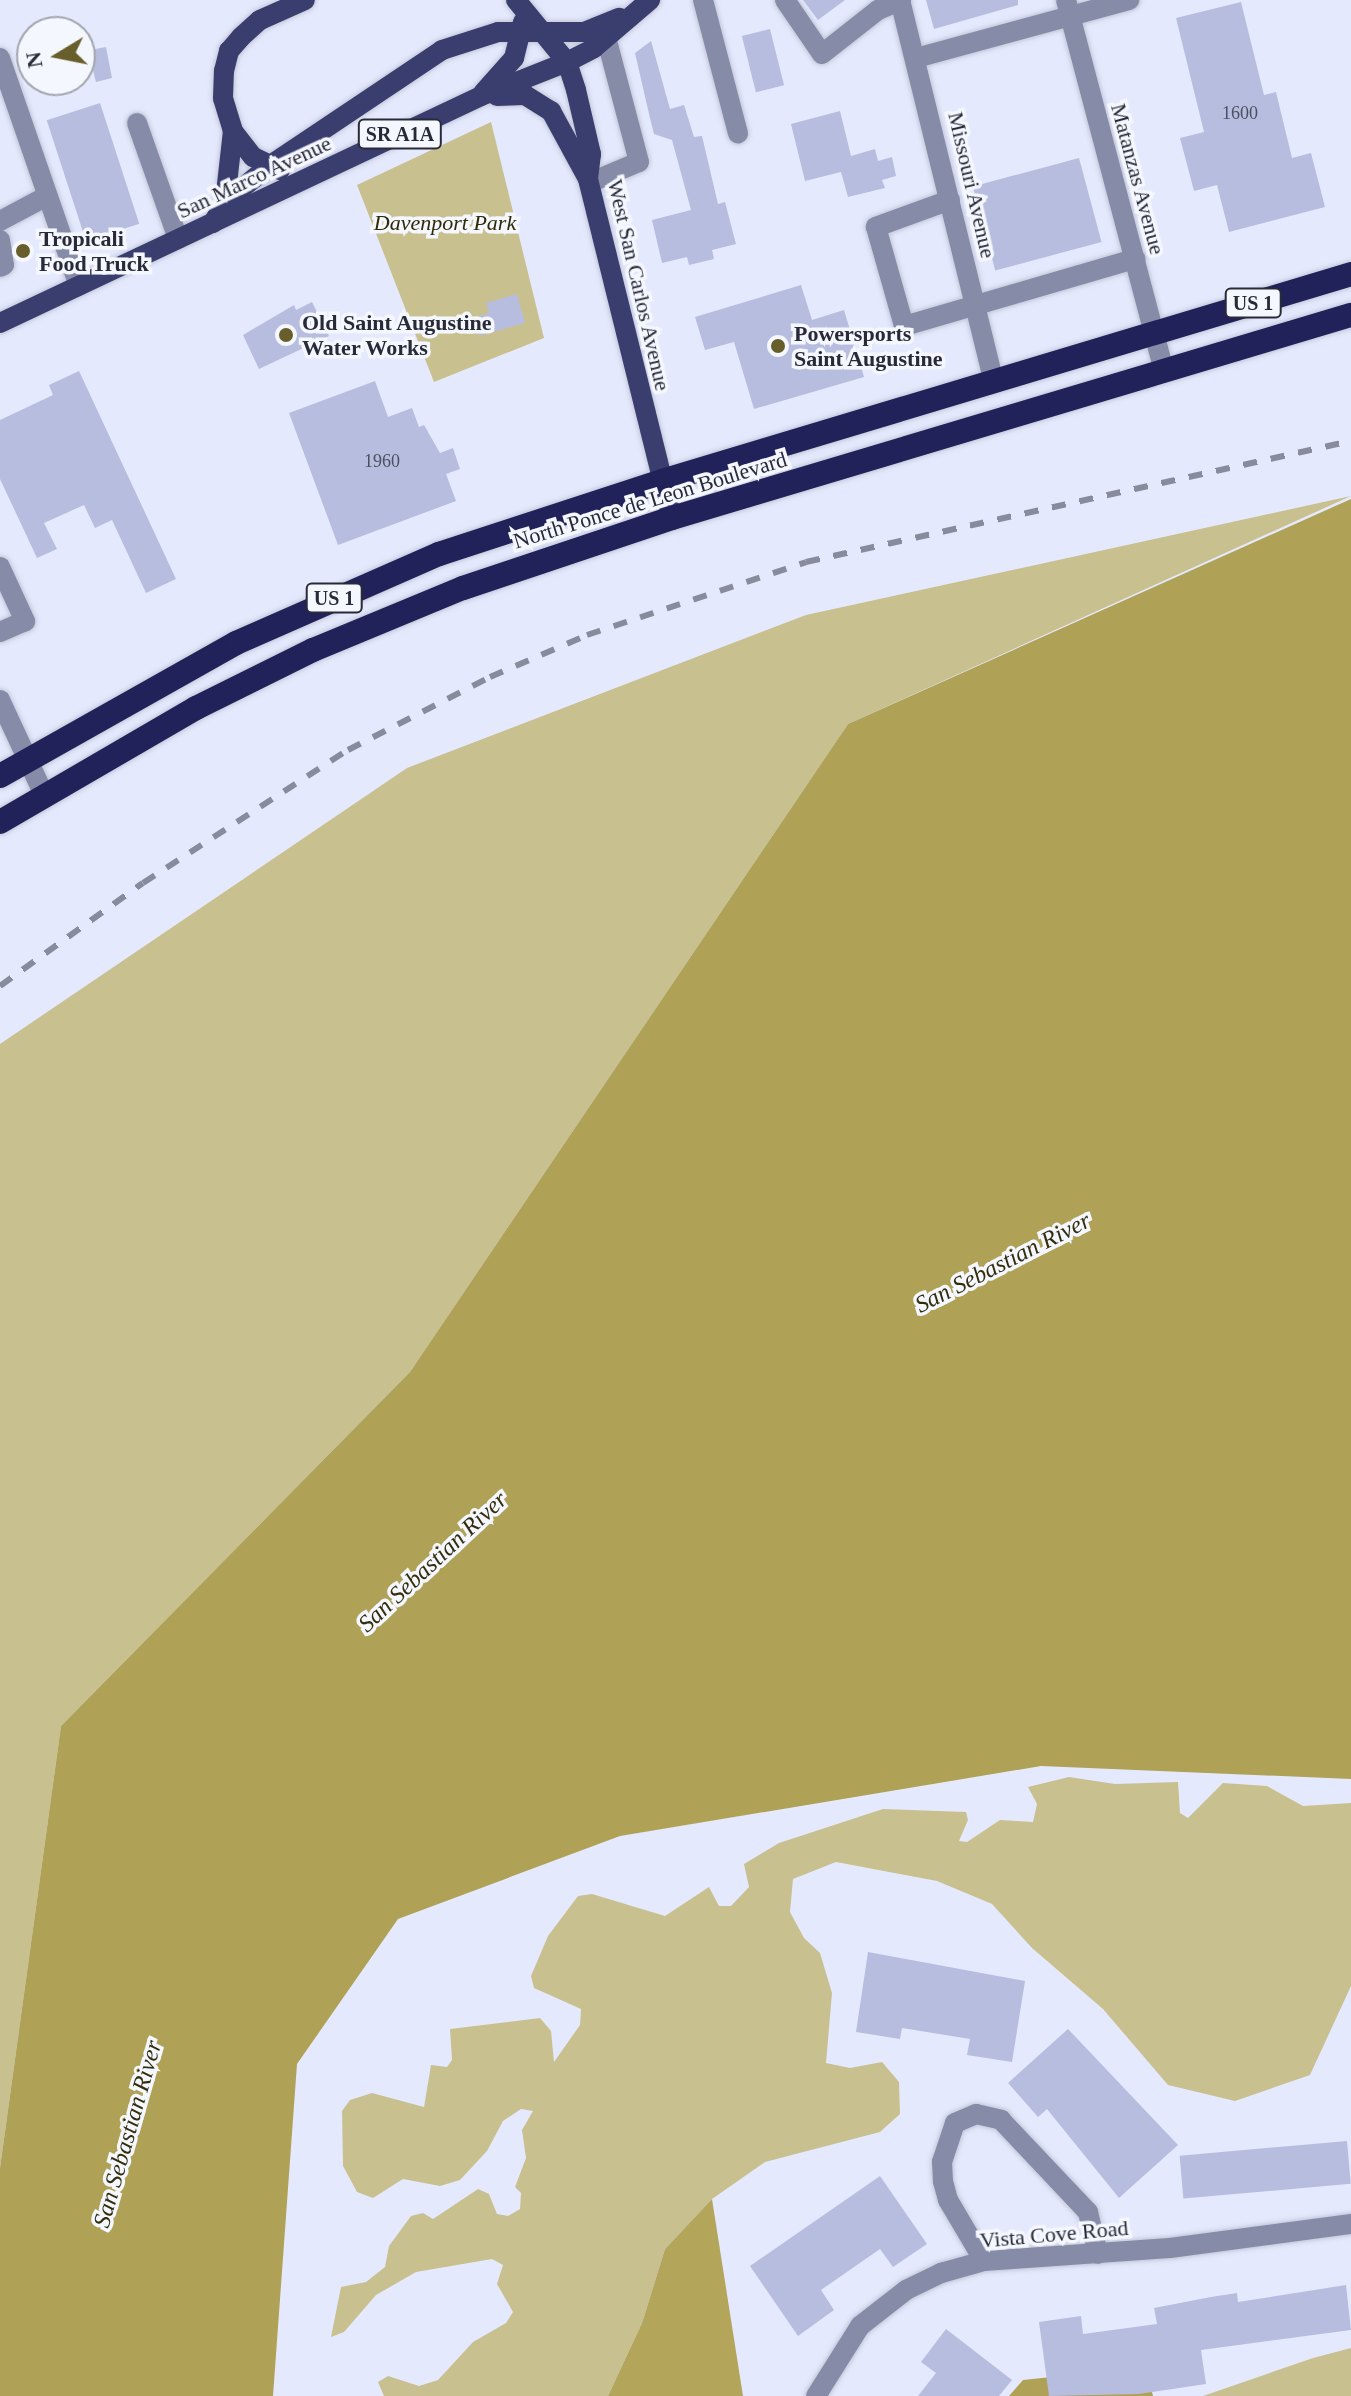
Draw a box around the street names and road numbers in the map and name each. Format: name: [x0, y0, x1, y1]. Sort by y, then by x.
street label: Matanzas Avenue: [1105, 100, 1171, 258]
street label: Missouri Avenue: [942, 109, 1002, 261]
road number: SR A1A: [356, 118, 444, 150]
street label: San Marco Avenue: [172, 129, 336, 225]
street label: West San Carlos Avenue: [602, 176, 676, 394]
road number: US 1: [1223, 287, 1283, 319]
street label: North Ponce de Leon Boulevard: [510, 446, 790, 554]
road number: US 1: [304, 582, 364, 614]
street label: Vista Cove Road: [979, 2214, 1129, 2254]

